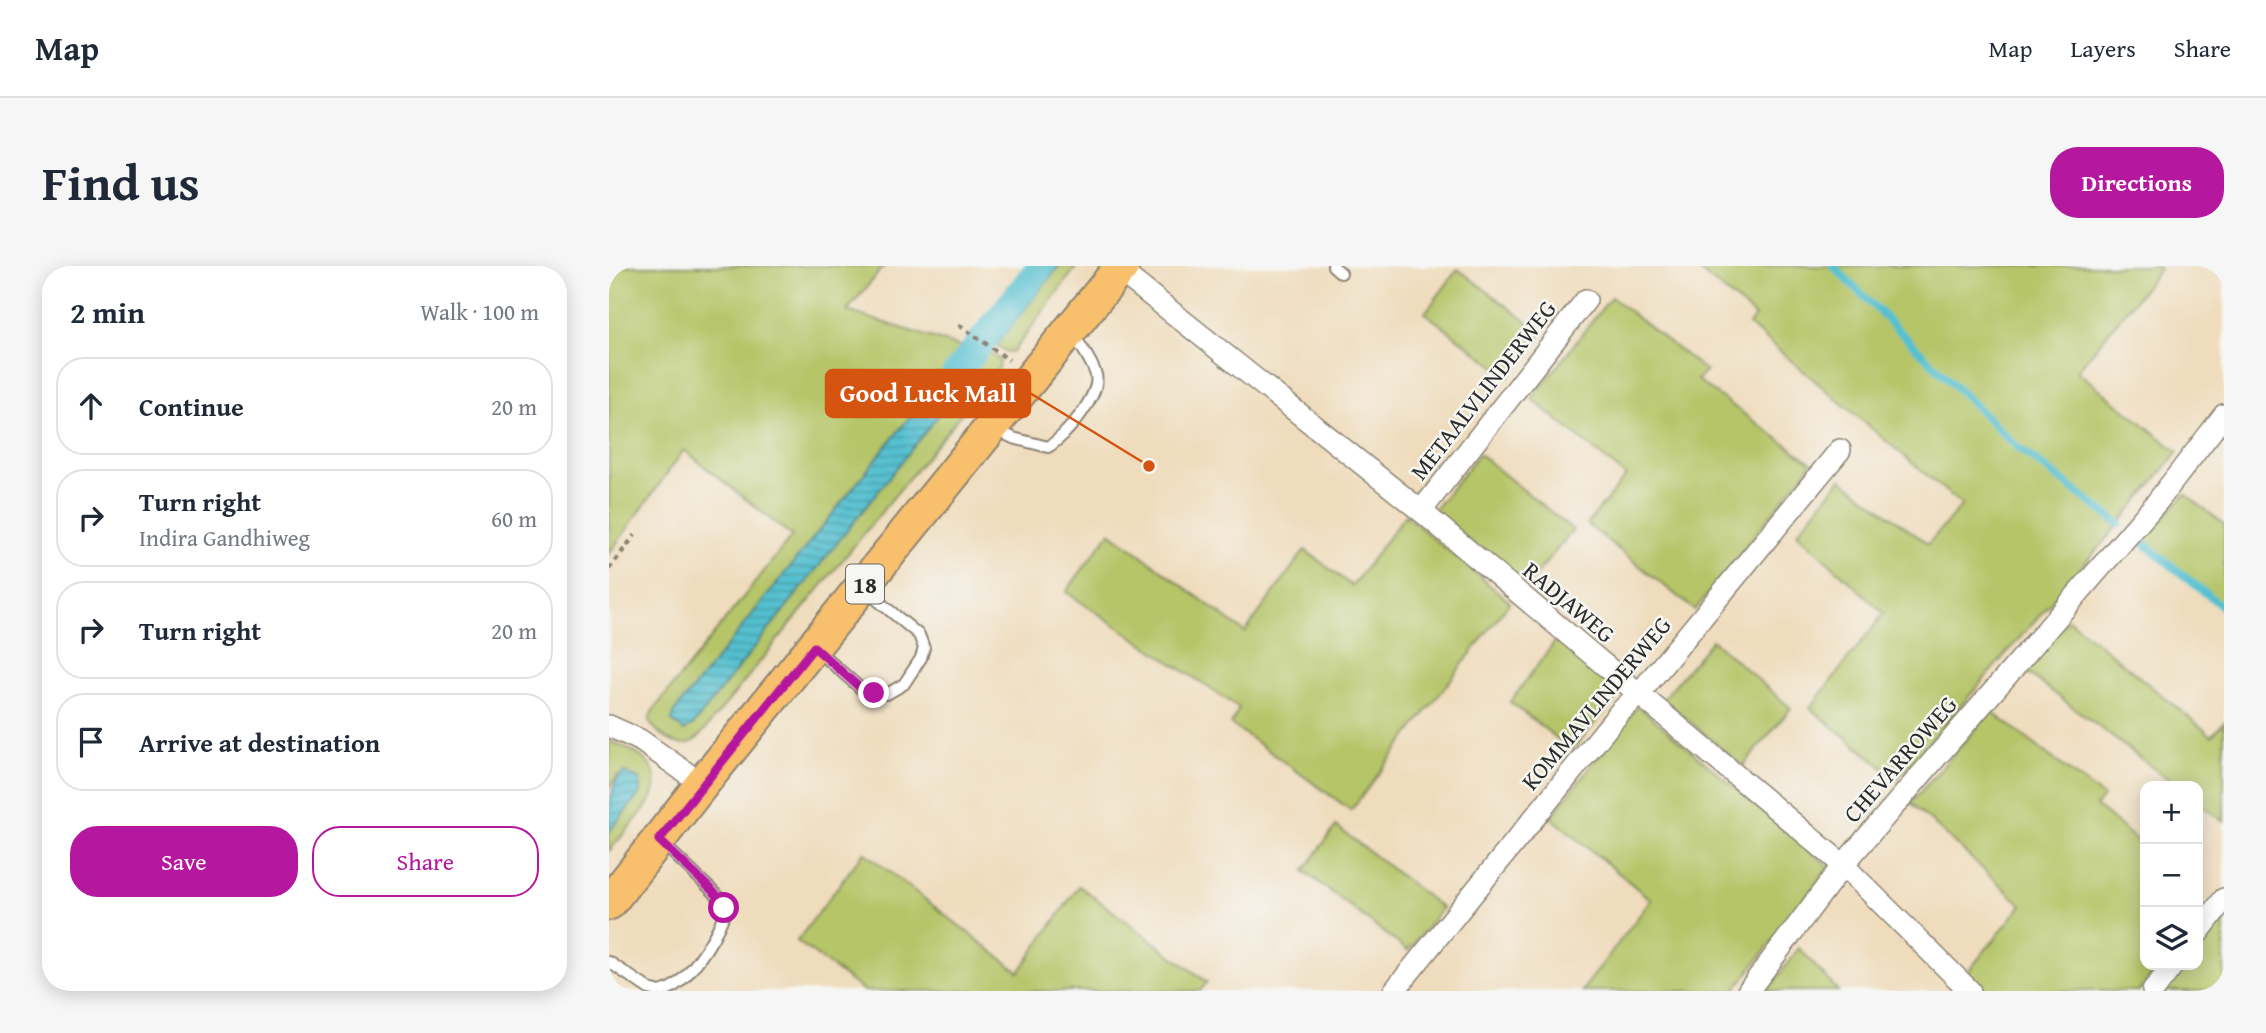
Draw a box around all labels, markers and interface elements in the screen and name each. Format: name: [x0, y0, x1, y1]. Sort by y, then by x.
text: Map: [35, 24, 99, 72]
text: Map: [1989, 31, 2032, 66]
text: Layers: [2070, 31, 2136, 66]
text: Share: [2174, 31, 2231, 66]
text: Find us: [42, 146, 200, 218]
button: Directions: [2050, 147, 2224, 218]
text: 2 min: [70, 290, 145, 334]
street label: METAALVLINDERWEG: [1402, 293, 1564, 487]
text: Walk · 100 m: [420, 295, 539, 328]
callout: Good Luck Mall: [826, 370, 1030, 417]
text: Good Luck Mall: [840, 373, 1016, 412]
icon: ahead: [72, 387, 110, 425]
text: Continue: [139, 387, 244, 426]
text: 20 m: [491, 390, 537, 423]
text: Turn right: [139, 482, 261, 521]
icon: right: [72, 499, 110, 537]
text: 60 m: [491, 502, 537, 535]
text: Indira Gandhiweg: [139, 521, 310, 554]
street label: RADJAWEG: [1515, 553, 1623, 651]
road number: 18: [846, 564, 884, 604]
street label: KOMMAVLINDERWEG: [1513, 609, 1679, 797]
icon: right: [72, 611, 110, 649]
text: Turn right: [139, 611, 261, 650]
text: 20 m: [491, 614, 537, 647]
route end: [858, 677, 889, 708]
street label: CHEVARROWEG: [1835, 688, 1965, 830]
icon: arrive: [72, 723, 110, 761]
text: Arrive at destination: [139, 723, 380, 762]
map controls: [2140, 781, 2203, 970]
button: +: [2140, 781, 2203, 844]
button: Save: [70, 826, 298, 897]
button: Share: [312, 826, 539, 897]
button: −: [2140, 844, 2203, 907]
route start: [708, 892, 739, 923]
button: layers: [2140, 907, 2203, 970]

